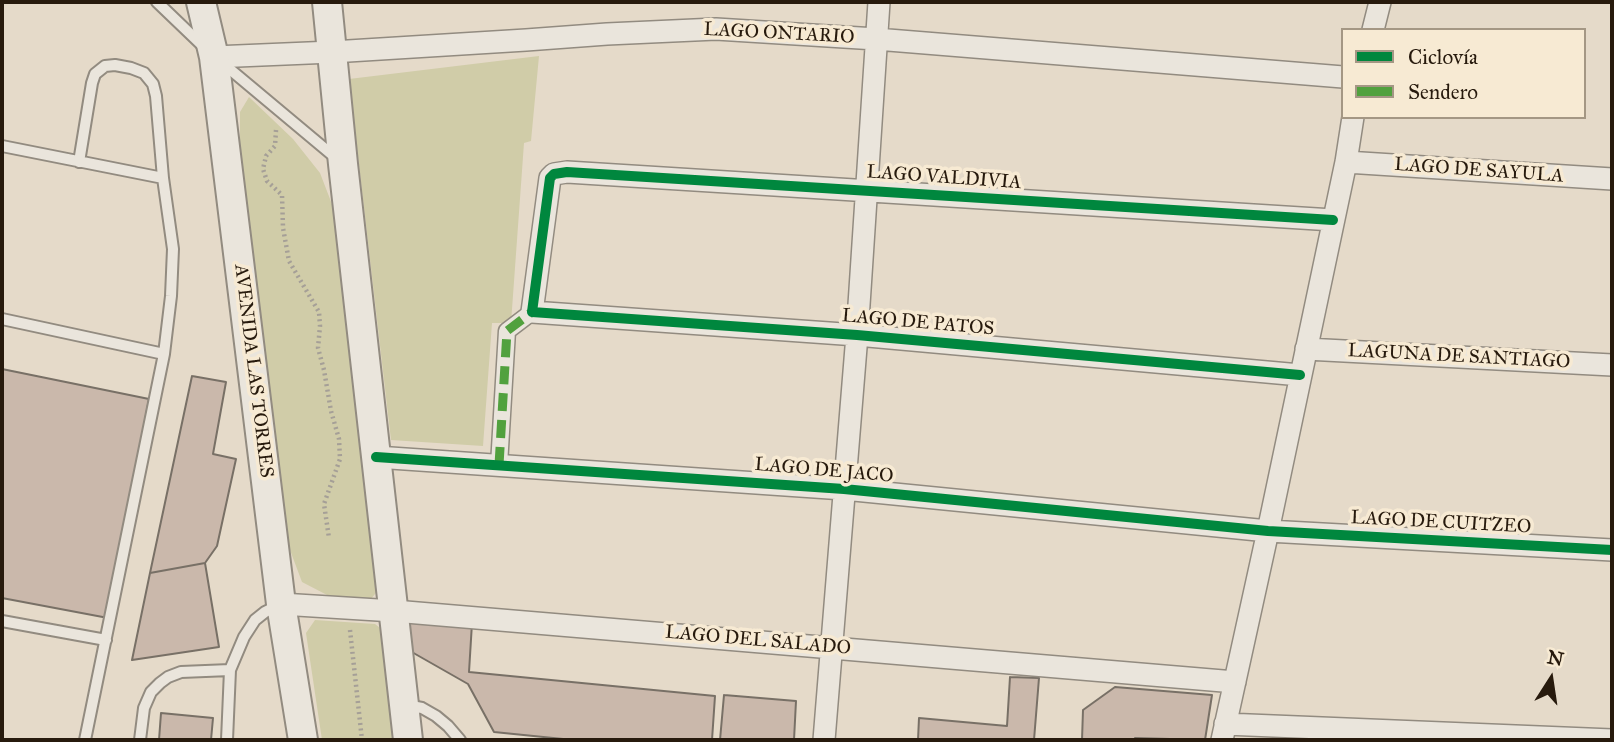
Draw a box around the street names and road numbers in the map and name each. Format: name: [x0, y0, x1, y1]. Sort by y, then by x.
street label: LAGO ONTARIO: [703, 19, 855, 49]
street label: LAGO DE SAYULA: [1394, 154, 1564, 188]
street label: LAGO VALDIVIA: [866, 161, 1022, 195]
street label: AVENIDA LAS TORRES: [229, 263, 277, 479]
street label: LAGO DE PATOS: [841, 305, 995, 341]
street label: LAGUNA DE SANTIAGO: [1347, 340, 1571, 374]
street label: LAGO DE JACO: [754, 454, 894, 488]
street label: LAGO DE CUITZEO: [1350, 507, 1532, 539]
street label: LAGO DEL SALADO: [664, 622, 852, 660]

